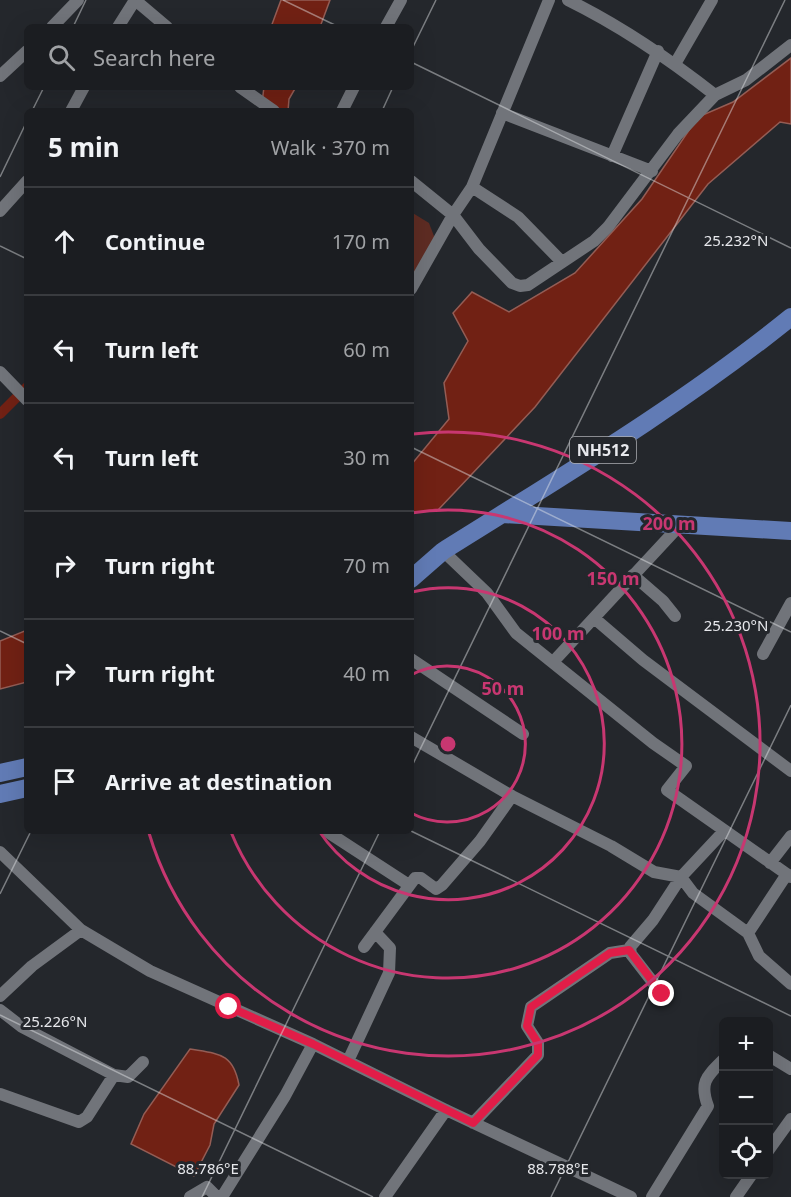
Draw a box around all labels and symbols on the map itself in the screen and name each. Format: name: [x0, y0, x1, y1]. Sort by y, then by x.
text: 25.232°N: [704, 230, 768, 250]
road number: NH512: [570, 437, 636, 463]
text: 200 m: [642, 511, 696, 535]
text: 150 m: [586, 566, 640, 590]
text: 25.230°N: [704, 615, 768, 635]
text: 100 m: [531, 621, 585, 645]
text: 50 m: [482, 676, 524, 700]
centre of rings: [438, 734, 458, 754]
route end: [648, 980, 674, 1006]
route start: [215, 993, 241, 1019]
text: 25.226°N: [23, 1011, 87, 1031]
text: 88.786°E: [177, 1158, 239, 1178]
text: 88.788°E: [527, 1158, 589, 1178]

